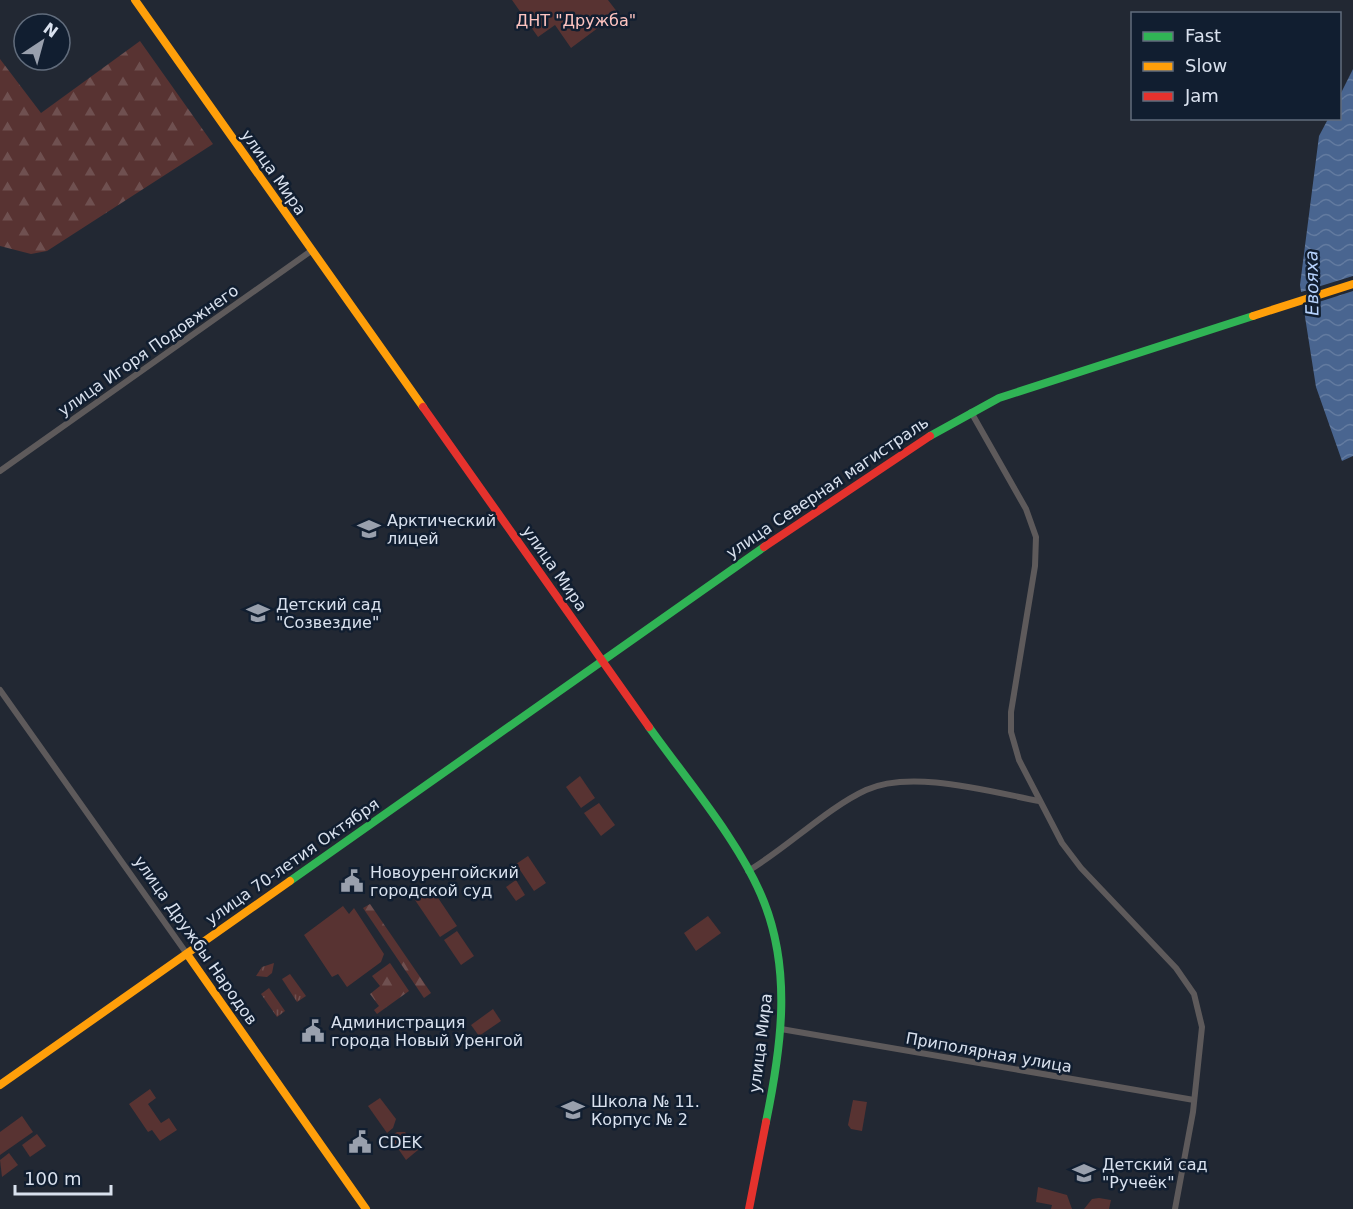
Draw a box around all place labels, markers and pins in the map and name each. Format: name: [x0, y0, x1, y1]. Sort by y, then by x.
place label: Арктический лицей: [387, 511, 496, 548]
school or university icon: Арктический лицей: [356, 516, 382, 542]
place label: Детский сад "Созвездие": [276, 595, 382, 632]
school or university icon: Детский сад "Созвездие": [245, 600, 271, 626]
place label: Новоуренгойский городской суд: [370, 863, 519, 900]
public building icon: Новоуренгойский городской суд: [339, 868, 365, 894]
place label: Администрация города Новый Уренгой: [331, 1013, 523, 1050]
public building icon: Администрация города Новый Уренгой: [300, 1018, 326, 1044]
place label: Школа № 11. Корпус № 2: [591, 1092, 700, 1129]
school or university icon: Школа № 11. Корпус № 2: [560, 1097, 586, 1123]
public building icon: CDEK: [347, 1129, 373, 1155]
place label: CDEK: [378, 1133, 423, 1152]
place label: Детский сад "Ручеёк": [1102, 1155, 1208, 1192]
school or university icon: Детский сад "Ручеёк": [1071, 1160, 1097, 1186]

